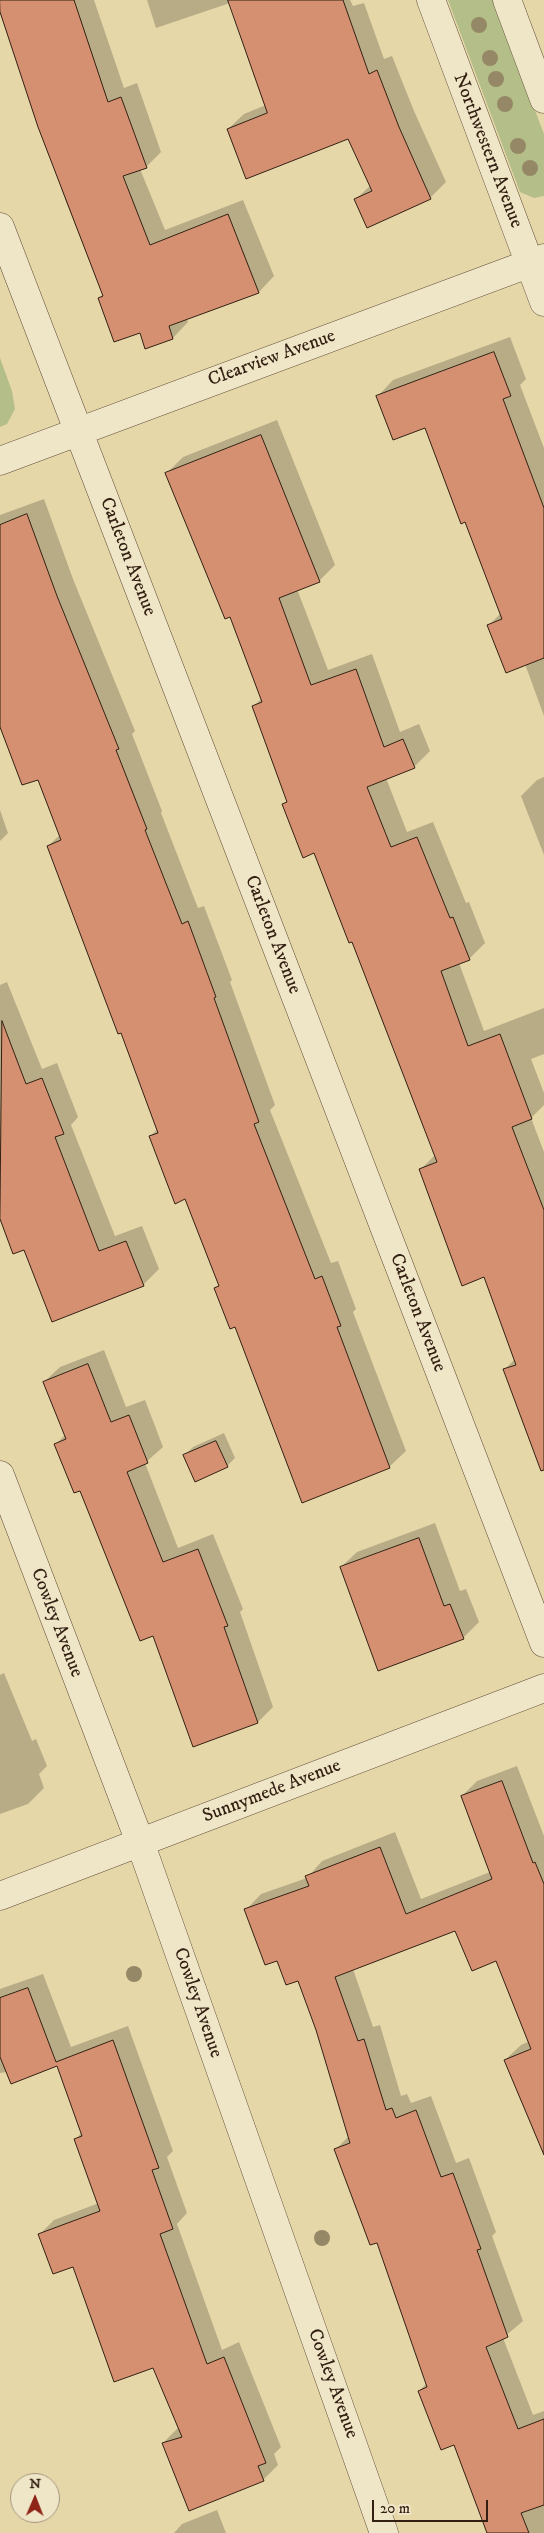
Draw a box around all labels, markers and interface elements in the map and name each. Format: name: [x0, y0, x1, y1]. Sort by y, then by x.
street label: Northwestern Avenue: [447, 71, 527, 231]
street label: Clearview Avenue: [205, 325, 339, 393]
street label: Carleton Avenue: [94, 494, 160, 620]
street label: Carleton Avenue: [239, 872, 305, 998]
street label: Carleton Avenue: [384, 1250, 450, 1376]
street label: Cowley Avenue: [25, 1565, 87, 1681]
street label: Sunnymede Avenue: [200, 1755, 344, 1829]
street label: Cowley Avenue: [167, 1945, 227, 2061]
street label: Cowley Avenue: [302, 2326, 362, 2442]
north arrow: [10, 2473, 60, 2523]
text: N: [29, 2475, 41, 2493]
scale bar: [374, 2490, 490, 2522]
text: 20 m: [380, 2499, 410, 2518]

